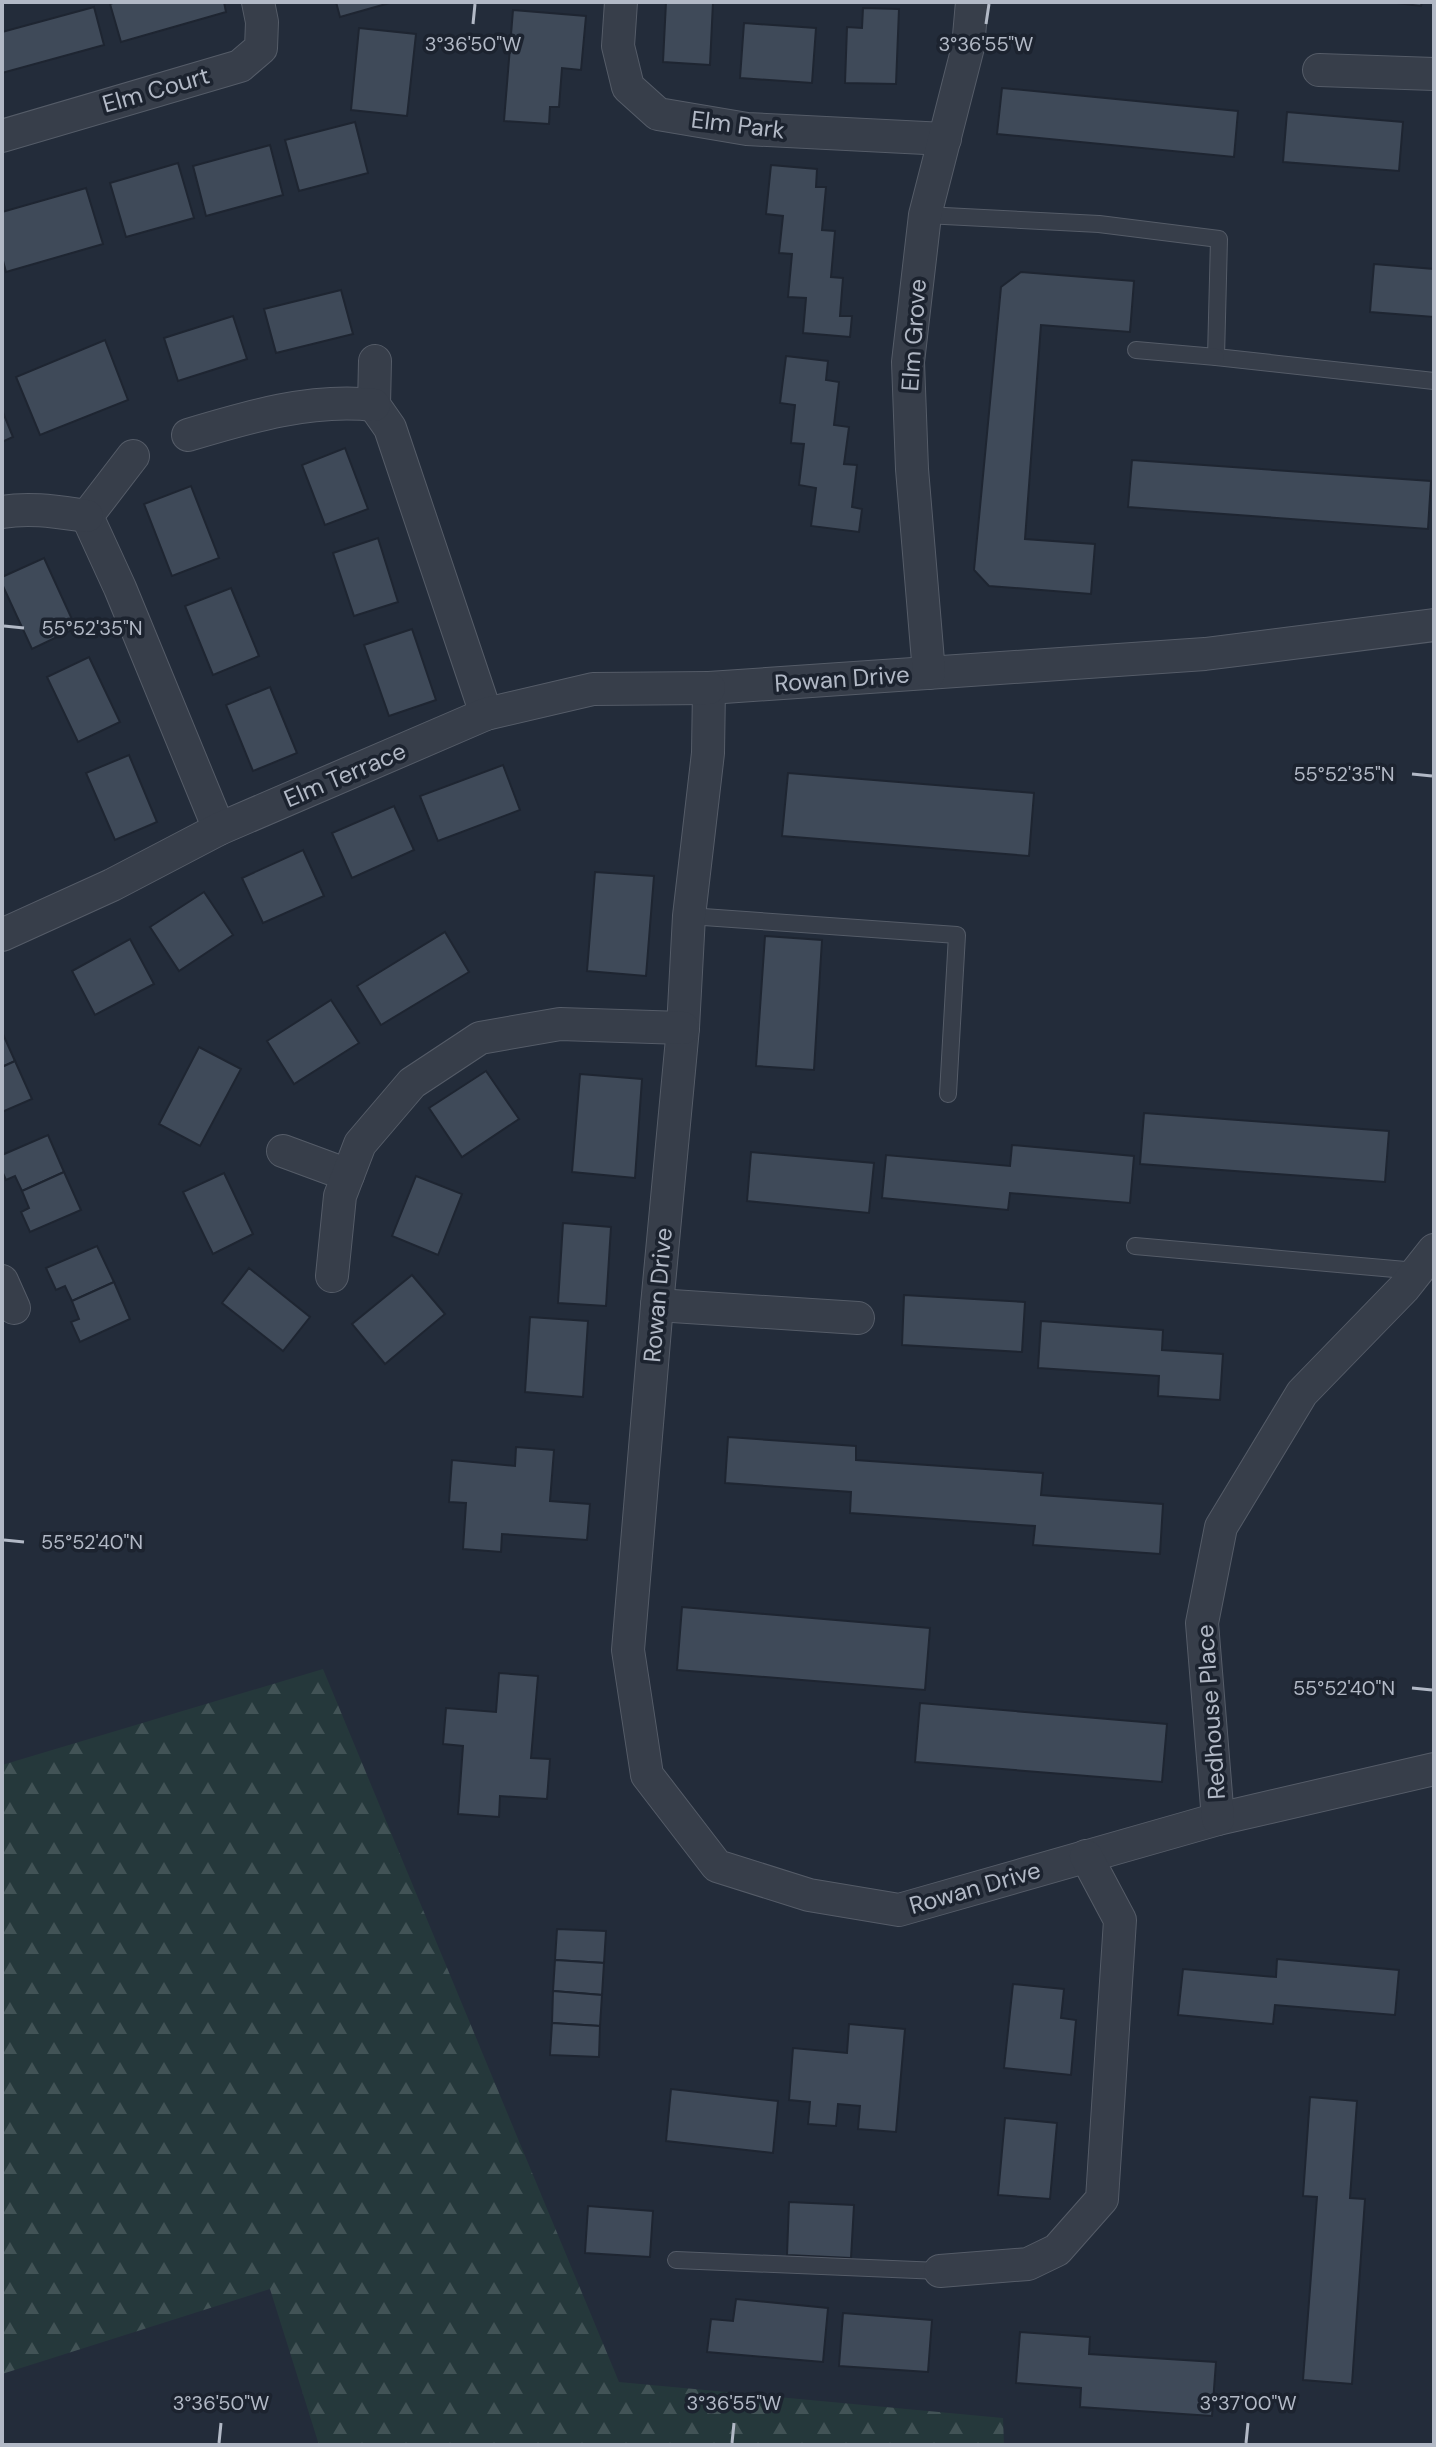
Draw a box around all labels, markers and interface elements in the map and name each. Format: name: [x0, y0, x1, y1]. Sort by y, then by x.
text: 3°36'50"W: [425, 31, 521, 57]
text: 3°36'55"W: [939, 31, 1033, 57]
street label: Elm Court: [99, 59, 213, 120]
street label: Elm Park: [689, 103, 787, 146]
street label: Elm Grove: [894, 278, 933, 392]
text: 55°52'35"N: [41, 615, 143, 641]
street label: Rowan Drive: [773, 658, 911, 699]
street label: Elm Terrace: [279, 735, 411, 814]
text: 55°52'35"N: [1293, 761, 1395, 787]
street label: Rowan Drive: [636, 1226, 679, 1364]
text: 55°52'40"N: [41, 1529, 143, 1555]
street label: Redhouse Place: [1189, 1623, 1232, 1801]
text: 55°52'40"N: [1293, 1675, 1395, 1701]
street label: Rowan Drive: [906, 1854, 1044, 1921]
text: 3°36'50"W: [173, 2390, 269, 2416]
text: 3°36'55"W: [687, 2390, 781, 2416]
text: 3°37'00"W: [1199, 2390, 1297, 2416]

